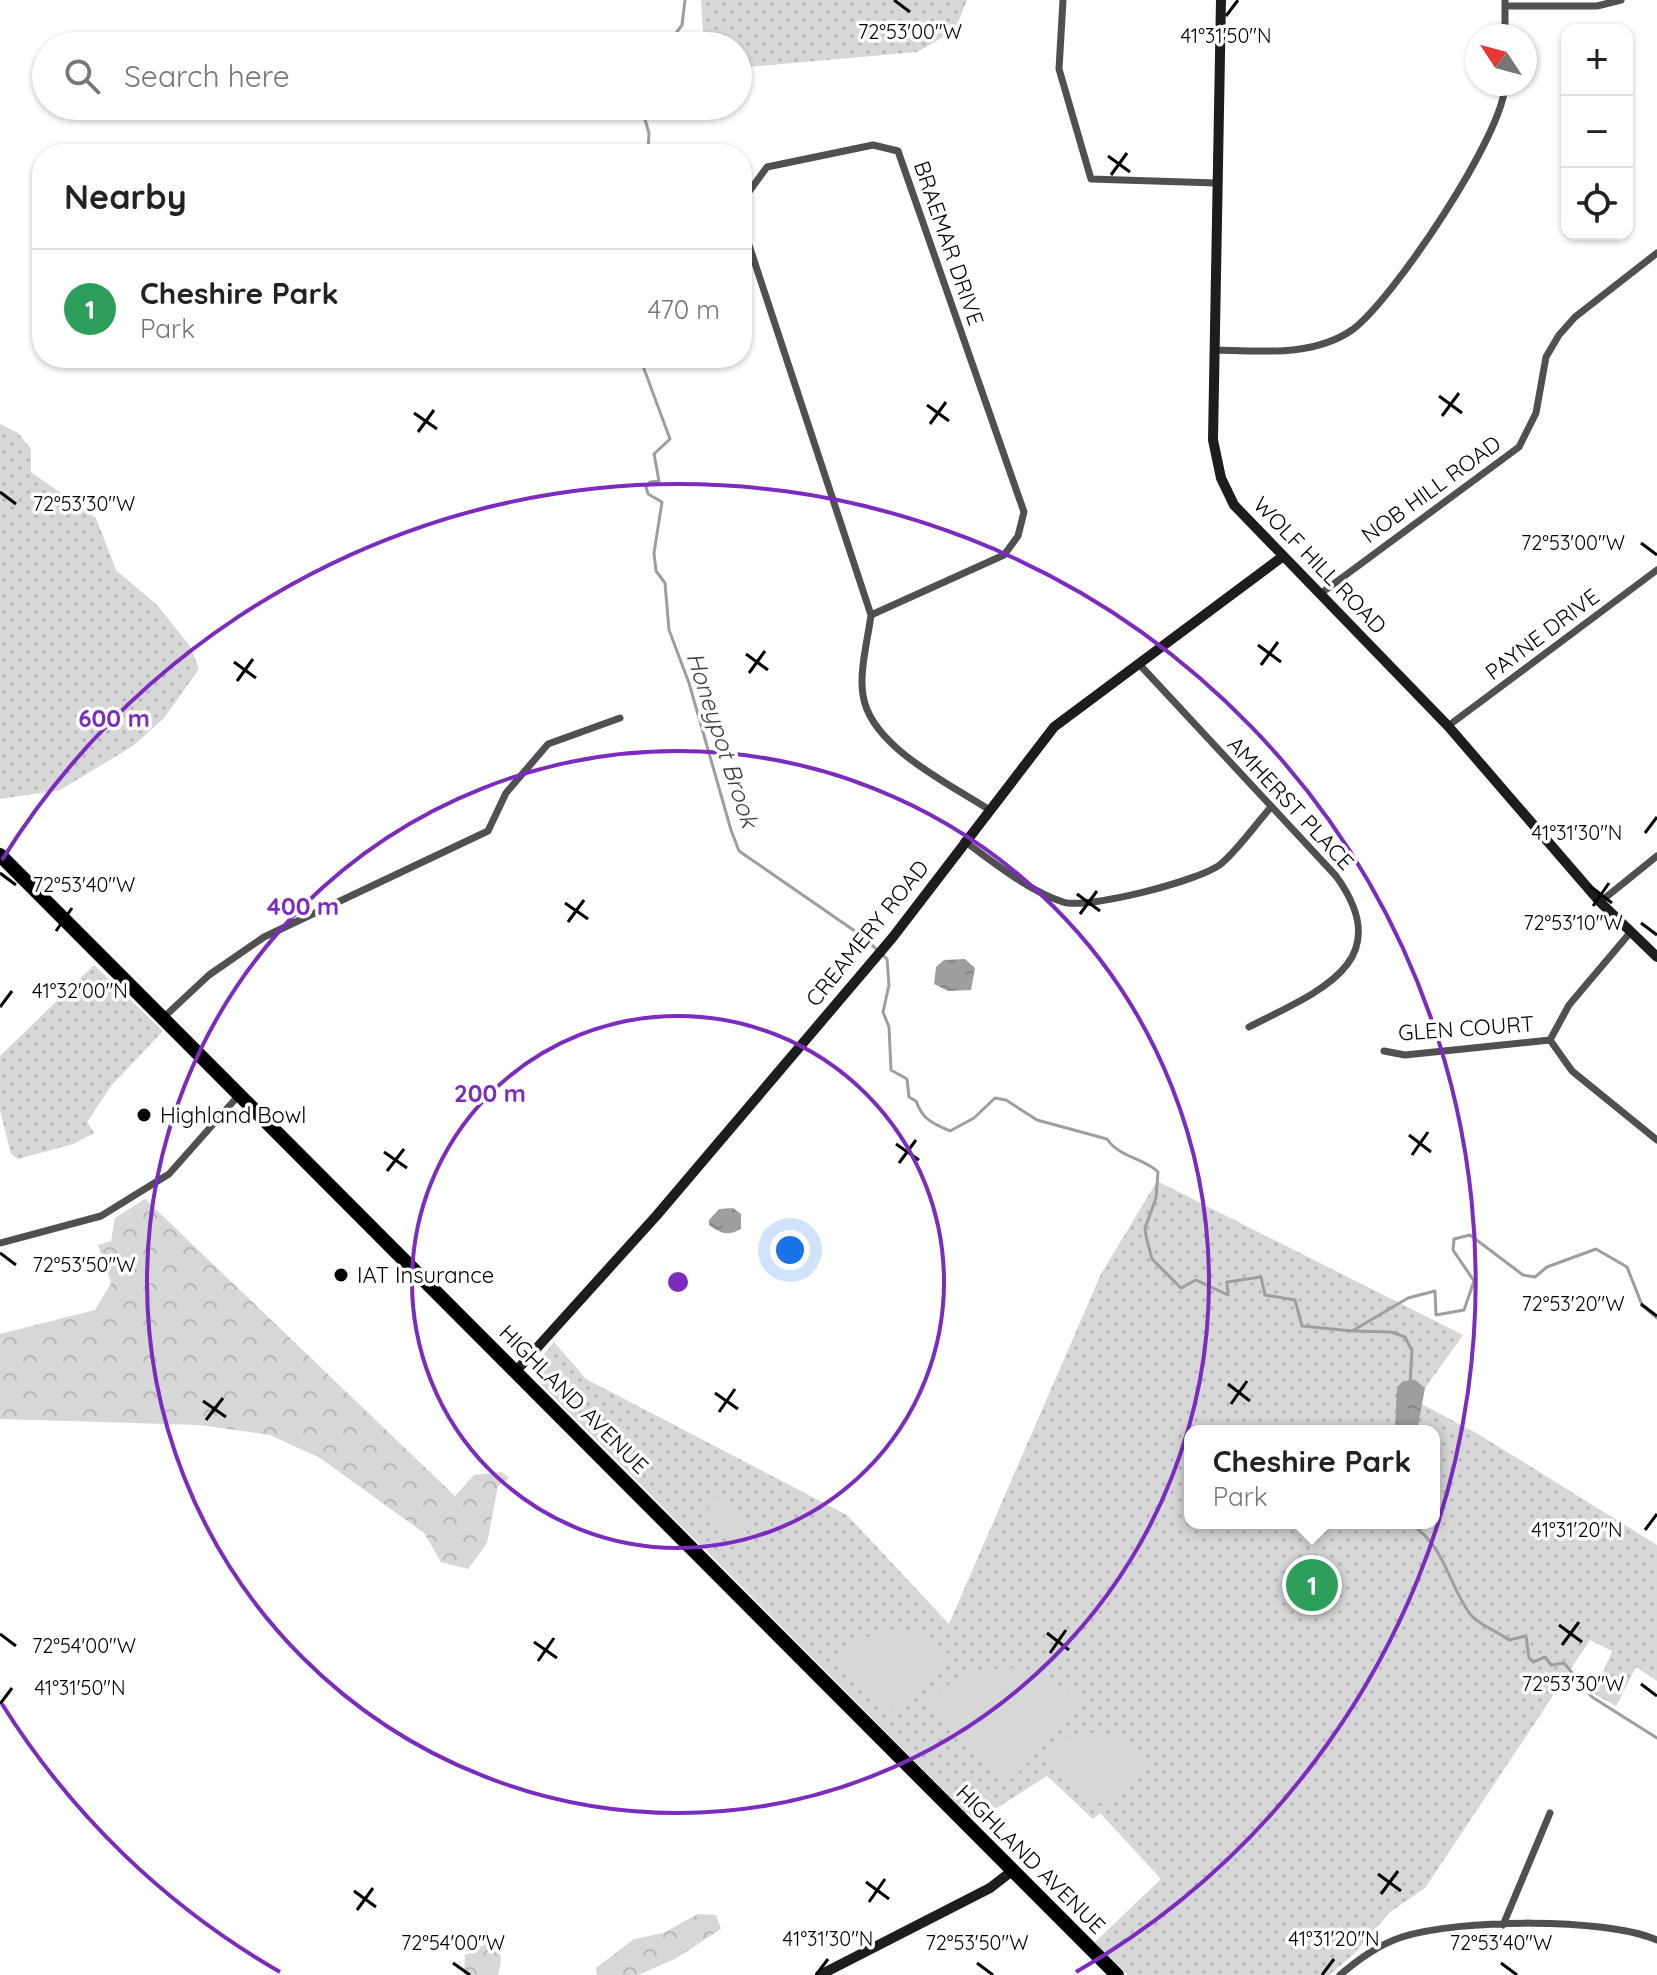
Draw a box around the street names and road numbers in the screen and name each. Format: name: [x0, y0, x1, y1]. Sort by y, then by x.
street label: BRAEMAR DRIVE: [908, 157, 990, 329]
street label: NOB HILL ROAD: [1356, 429, 1506, 549]
street label: WOLF HILL ROAD: [1247, 490, 1393, 640]
street label: PAYNE DRIVE: [1479, 582, 1605, 686]
street label: AMHERST PLACE: [1222, 730, 1360, 876]
street label: CREAMERY ROAD: [799, 854, 935, 1012]
street label: GLEN COURT: [1397, 1009, 1535, 1047]
street label: HIGHLAND AVENUE: [493, 1318, 655, 1480]
street label: HIGHLAND AVENUE: [950, 1778, 1112, 1940]

